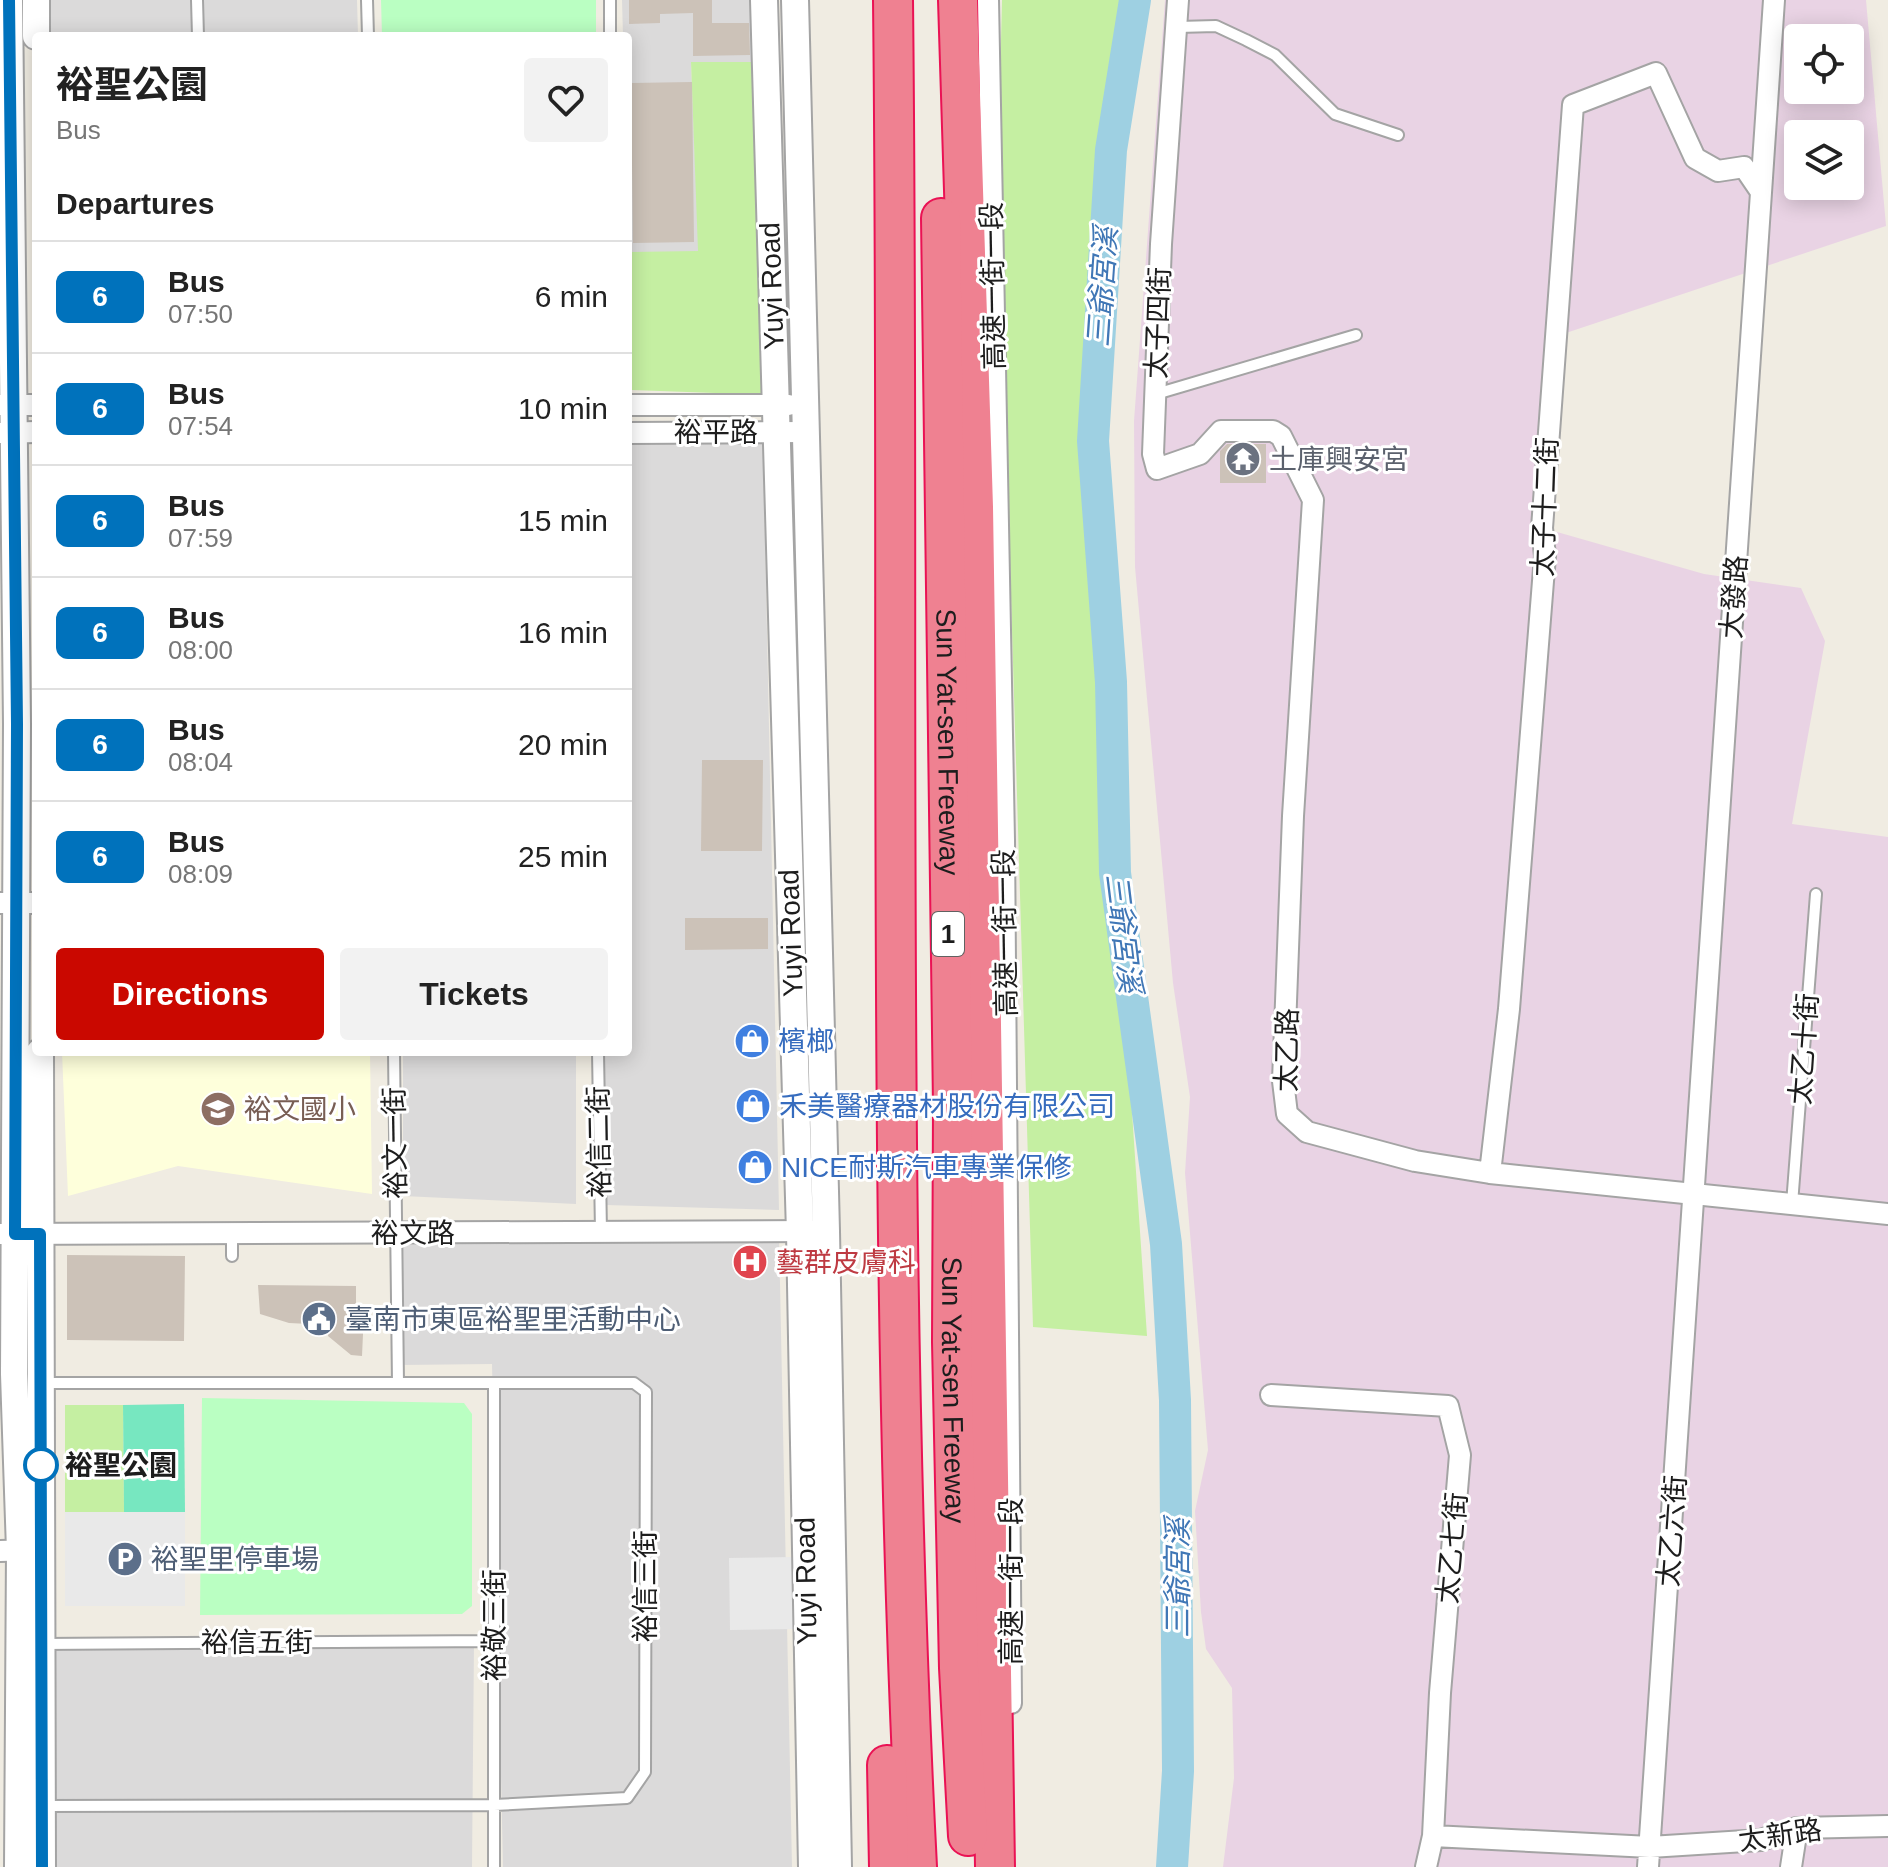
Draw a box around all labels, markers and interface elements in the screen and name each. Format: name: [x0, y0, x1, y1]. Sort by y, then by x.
map controls: [1784, 24, 1864, 200]
button: locate: [1784, 24, 1864, 104]
button: heart: [524, 58, 608, 142]
text: 裕聖公園: [56, 64, 208, 106]
text: Bus: [56, 115, 101, 145]
button: layers: [1784, 120, 1864, 200]
text: Departures: [56, 187, 214, 220]
street label: 高速一街一段: [976, 202, 1010, 370]
street label: Yuyi Road: [754, 222, 790, 350]
water label: 三爺宮溪: [1081, 222, 1123, 348]
text: Bus: [168, 265, 225, 298]
street label: 太子四街: [1141, 266, 1175, 380]
text: 6 min: [535, 280, 608, 313]
text: 6: [92, 281, 108, 312]
text: 07:50: [168, 299, 233, 329]
text: Bus: [168, 377, 225, 410]
text: 10 min: [518, 392, 608, 425]
text: 6: [92, 393, 108, 424]
text: 07:54: [168, 411, 233, 441]
street label: 裕平路: [674, 417, 758, 448]
street label: 太子十二街: [1527, 436, 1563, 578]
temple icon: 土庫興安宮: [1224, 440, 1262, 478]
place label: 土庫興安宮: [1269, 444, 1409, 475]
text: Bus: [168, 489, 225, 522]
text: 15 min: [518, 504, 608, 537]
text: 6: [92, 505, 108, 536]
text: 07:59: [168, 523, 233, 553]
street label: 大發路: [1716, 554, 1752, 640]
text: Bus: [168, 601, 225, 634]
street label: Sun Yat-sen Freeway: [931, 608, 965, 876]
text: 16 min: [518, 616, 608, 649]
text: 6: [92, 617, 108, 648]
text: 08:00: [168, 635, 233, 665]
text: Bus: [168, 713, 225, 746]
text: 20 min: [518, 728, 608, 761]
text: 6: [92, 729, 108, 760]
text: 08:04: [168, 747, 233, 777]
text: Bus: [168, 825, 225, 858]
text: 25 min: [518, 840, 608, 873]
text: 6: [92, 841, 108, 872]
street label: 高速一街一段: [988, 849, 1022, 1017]
text: 08:09: [168, 859, 233, 889]
street label: Yuyi Road: [773, 869, 809, 997]
water label: 三爺宮溪: [1100, 871, 1148, 999]
road number: 1: [932, 912, 964, 956]
button: Directions: [56, 948, 324, 1040]
button: Tickets: [340, 948, 608, 1040]
street label: 太乙十街: [1785, 992, 1823, 1106]
street label: 太乙路: [1271, 1008, 1303, 1092]
shop icon: 檳榔: [733, 1022, 771, 1060]
place label: 檳榔: [778, 1026, 834, 1057]
street label: 裕信二街: [583, 1086, 615, 1198]
street label: 裕文一街: [379, 1087, 411, 1199]
shop icon: 禾美醫療器材股份有限公司: [734, 1087, 772, 1125]
school or university icon: 裕文國小: [199, 1090, 237, 1128]
place label: 禾美醫療器材股份有限公司: [779, 1091, 1115, 1122]
place label: 裕文國小: [244, 1094, 356, 1125]
shop icon: NICE耐斯汽車專業保修: [736, 1148, 774, 1186]
place label: NICE耐斯汽車專業保修: [781, 1152, 1072, 1183]
street label: 裕文路: [371, 1218, 455, 1249]
hospital icon: 藝群皮膚科: [731, 1243, 769, 1281]
place label: 藝群皮膚科: [776, 1247, 916, 1278]
street label: Sun Yat-sen Freeway: [936, 1256, 971, 1524]
public building icon: 臺南市東區裕聖里活動中心: [300, 1300, 338, 1338]
place label: 臺南市東區裕聖里活動中心: [345, 1304, 681, 1335]
marker: 裕聖公園: [24, 1448, 58, 1482]
place label: 裕聖公園: [65, 1450, 177, 1481]
street label: 太乙六街: [1653, 1474, 1691, 1588]
street label: 太乙七街: [1432, 1491, 1472, 1605]
street label: 高速一街一段: [996, 1497, 1027, 1665]
water label: 三爺宮溪: [1161, 1514, 1194, 1638]
street label: Yuyi Road: [789, 1517, 823, 1645]
street label: 裕信三街: [630, 1530, 661, 1642]
parking icon: 裕聖里停車場: [106, 1540, 144, 1578]
place label: 裕聖里停車場: [151, 1544, 319, 1575]
street label: 裕敬三街: [479, 1569, 510, 1681]
street label: 裕信五街: [201, 1627, 313, 1658]
street label: 太新路: [1736, 1814, 1824, 1856]

